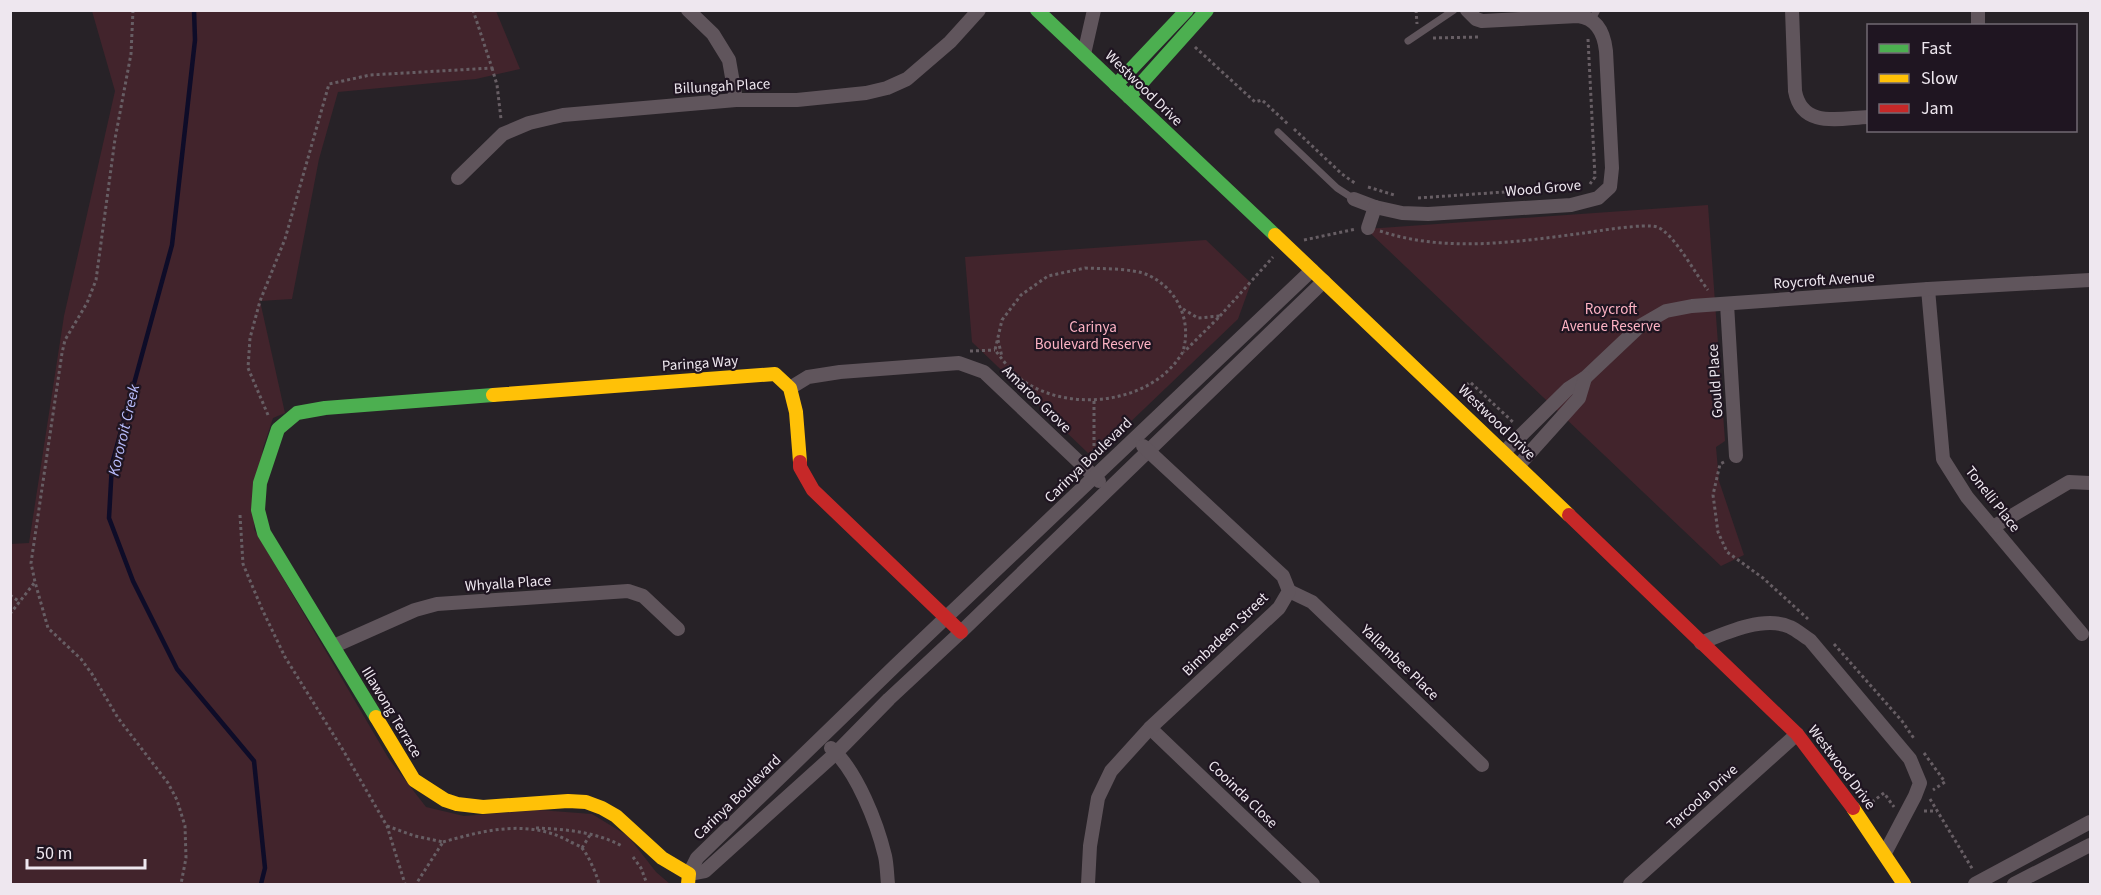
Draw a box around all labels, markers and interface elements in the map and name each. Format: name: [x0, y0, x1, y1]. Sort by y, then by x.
legend: [1867, 24, 2077, 132]
text: Fast: [1921, 36, 1952, 61]
street label: Westwood Drive: [1100, 46, 1187, 131]
text: Slow: [1921, 66, 1958, 91]
street label: Billungah Place: [673, 73, 771, 100]
text: Jam: [1921, 96, 1954, 121]
street label: Wood Grove: [1504, 175, 1582, 202]
street label: Roycroft Avenue: [1773, 266, 1875, 295]
park label: Roycroft Avenue Reserve: [1562, 299, 1660, 337]
park label: Carinya Boulevard Reserve: [1035, 317, 1151, 355]
street label: Gould Place: [1702, 343, 1729, 419]
street label: Paringa Way: [661, 350, 739, 377]
street label: Amaroo Grove: [997, 361, 1076, 438]
street label: Westwood Drive: [1453, 380, 1540, 465]
water label: Kororoit Creek: [103, 382, 145, 478]
street label: Carinya Boulevard: [1040, 413, 1137, 508]
street label: Tonelli Place: [1960, 462, 2025, 537]
street label: Whyalla Place: [464, 570, 552, 597]
street label: Bimbadeen Street: [1178, 588, 1273, 681]
street label: Yallambee Place: [1355, 619, 1443, 705]
street label: Illawong Terrace: [356, 663, 427, 762]
street label: Westwood Drive: [1803, 721, 1880, 814]
street label: Carinya Boulevard: [689, 750, 786, 845]
street label: Cooinda Close: [1203, 756, 1282, 833]
street label: Tarcoola Drive: [1662, 760, 1743, 835]
scale bar: [27, 832, 146, 870]
text: 50 m: [36, 841, 72, 866]

